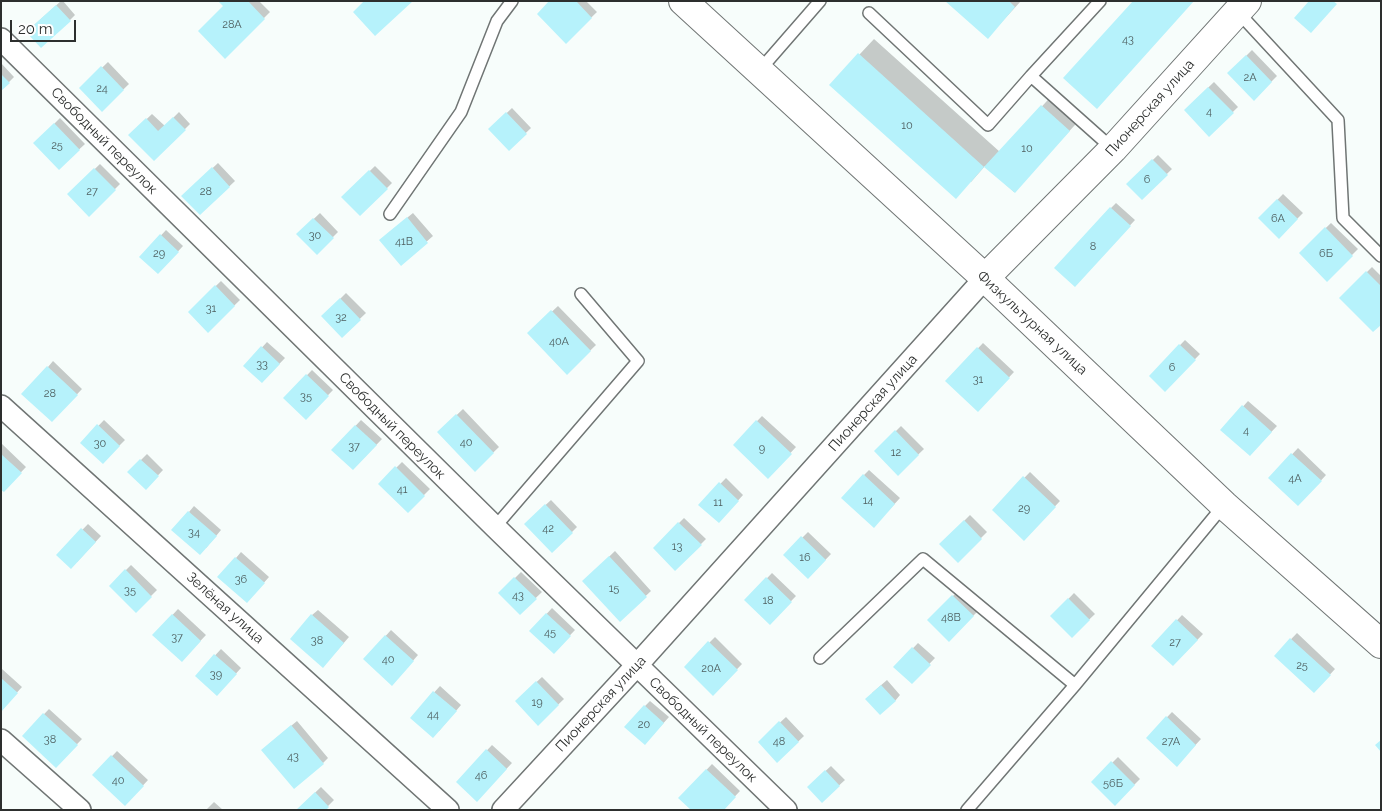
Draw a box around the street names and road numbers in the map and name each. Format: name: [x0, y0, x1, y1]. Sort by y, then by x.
street label: Пионерская улица: [1102, 56, 1198, 160]
street label: Свободный переулок: [47, 84, 161, 198]
street label: Физкультурная улица: [973, 267, 1091, 379]
street label: Пионерская улица: [825, 351, 921, 455]
street label: Свободный переулок: [335, 369, 449, 483]
street label: Зелёная улица: [183, 569, 267, 647]
street label: Пионерская улица: [552, 653, 650, 755]
street label: Свободный переулок: [645, 674, 761, 786]

